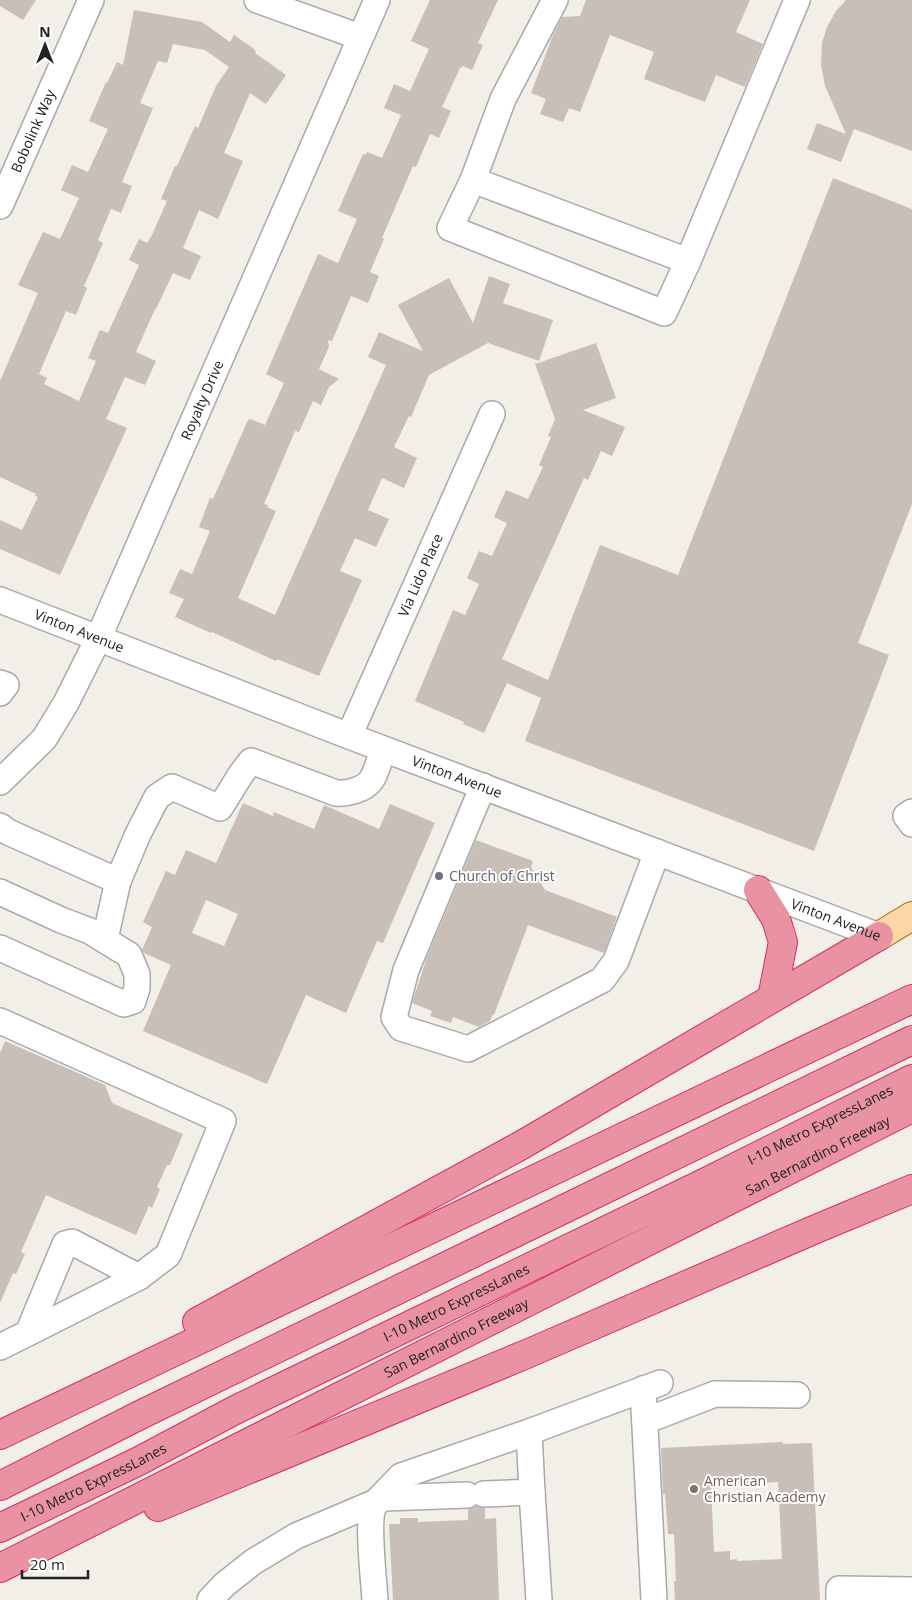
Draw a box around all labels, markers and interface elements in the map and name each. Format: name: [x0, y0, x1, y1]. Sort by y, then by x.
north arrow: [20, 20, 70, 70]
text: N: [39, 22, 51, 41]
street label: Bobolink Way: [6, 85, 60, 175]
street label: Royalty Drive: [176, 357, 228, 443]
street label: Via Lido Place: [393, 530, 447, 620]
street label: Vinton Avenue: [32, 604, 127, 657]
street label: Vinton Avenue: [409, 751, 505, 802]
place label: Church of Christ: [449, 866, 555, 885]
marker: Church of Christ: [433, 870, 445, 882]
street label: Vinton Avenue: [788, 894, 884, 945]
street label: I-10 Metro ExpressLanes: [744, 1080, 896, 1169]
street label: San Bernardino Freeway: [742, 1110, 894, 1199]
street label: I-10 Metro ExpressLanes: [380, 1259, 533, 1346]
street label: San Bernardino Freeway: [380, 1293, 532, 1382]
street label: I-10 Metro ExpressLanes: [17, 1438, 170, 1526]
place label: American Christian Academy: [704, 1471, 827, 1506]
marker: American Christian Academy: [688, 1483, 700, 1495]
scale bar: [22, 1548, 89, 1580]
text: 20 m: [30, 1554, 65, 1574]

